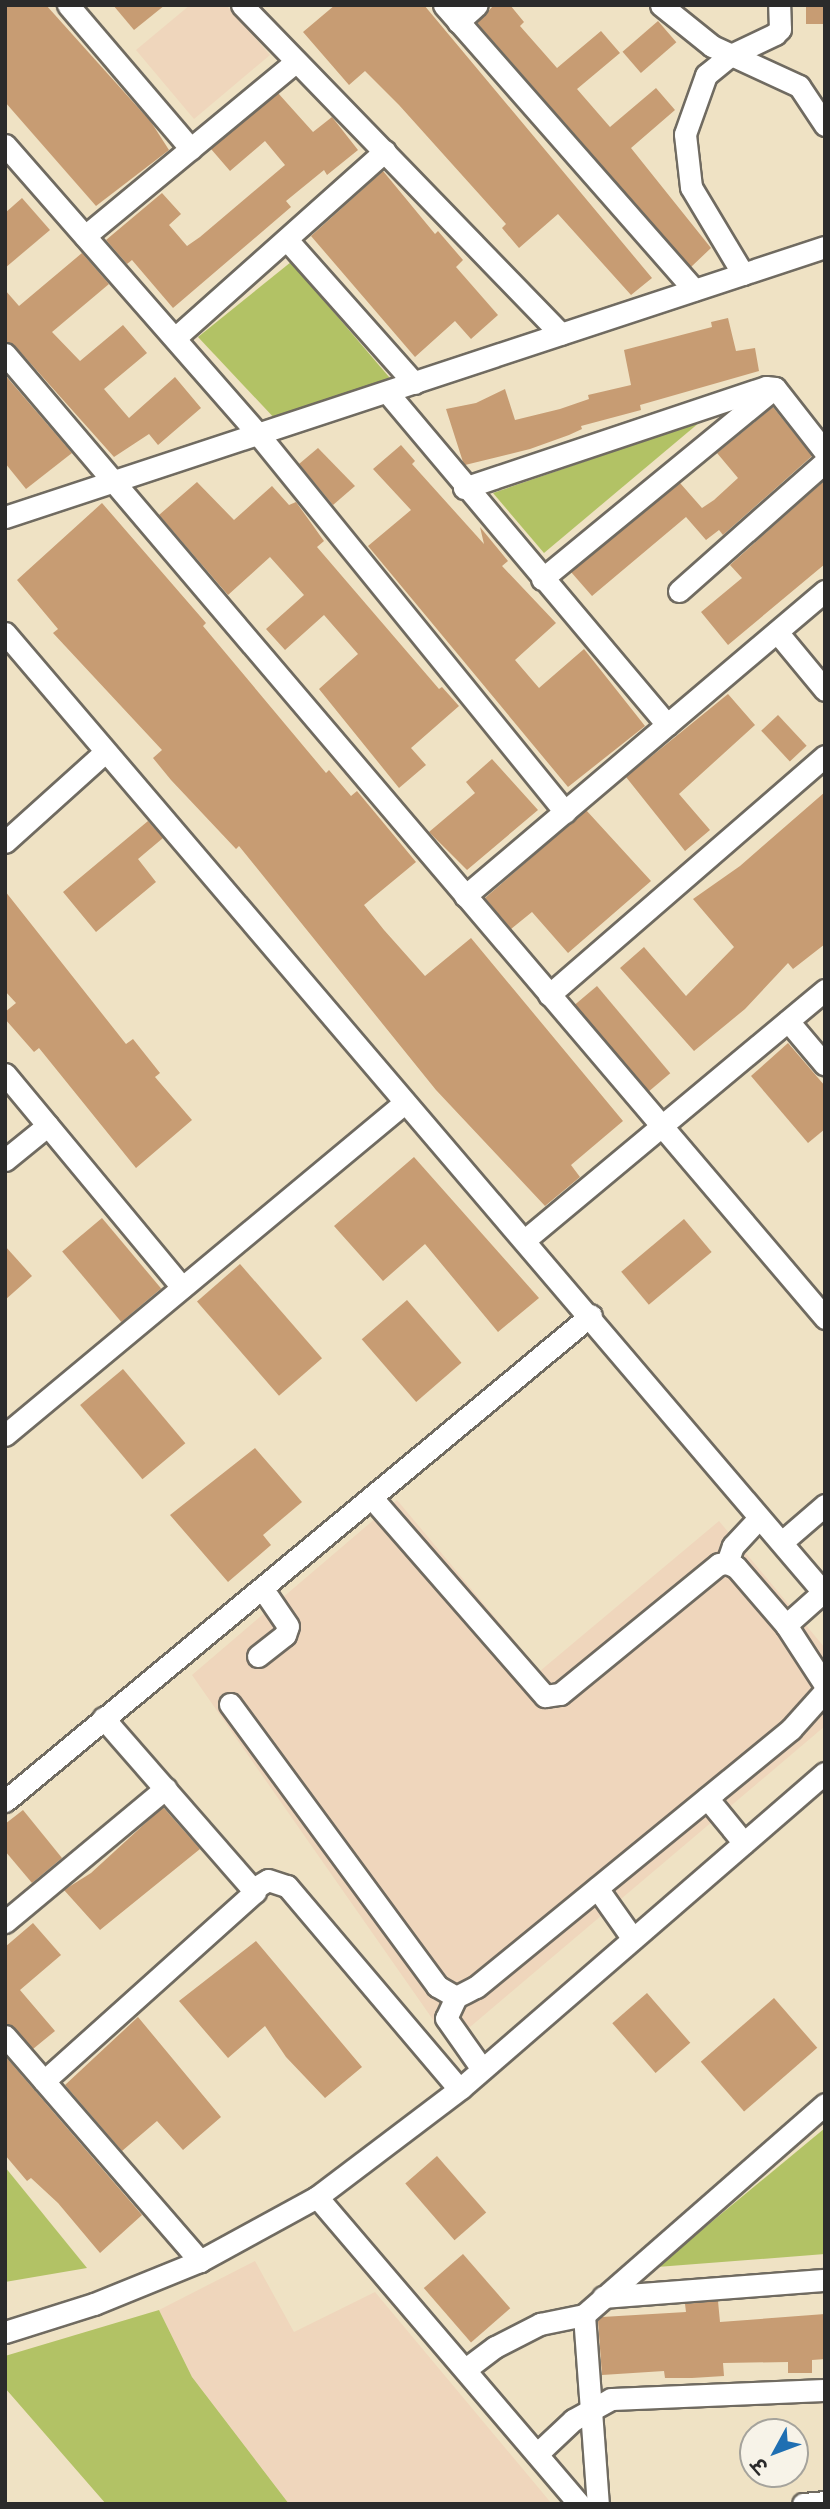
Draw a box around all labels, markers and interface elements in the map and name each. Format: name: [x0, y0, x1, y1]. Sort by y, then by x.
north arrow: [739, 2418, 809, 2488]
text: उ: [746, 2453, 773, 2478]

